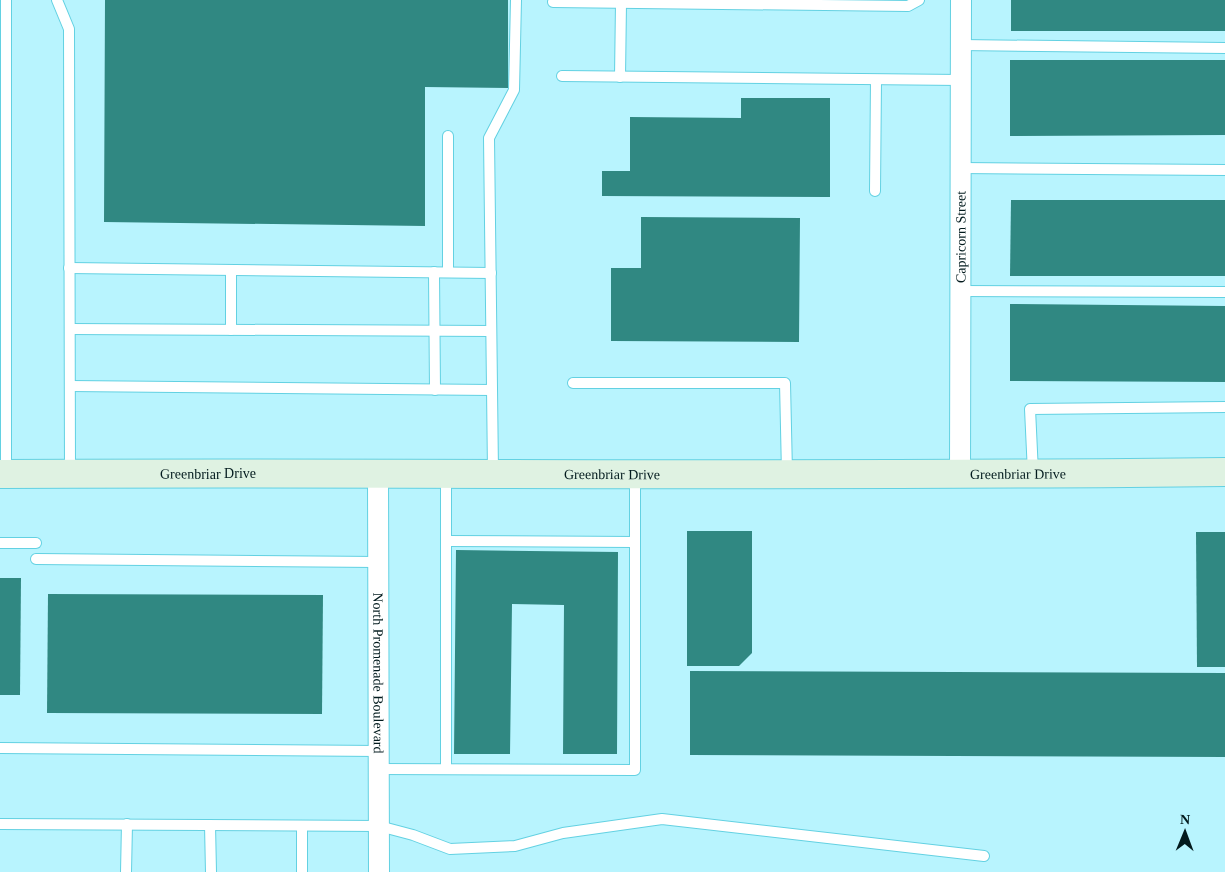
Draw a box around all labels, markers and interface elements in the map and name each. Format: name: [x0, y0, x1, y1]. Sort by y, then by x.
street label: Capricorn Street: [953, 191, 969, 283]
street label: Greenbriar Drive: [970, 466, 1066, 482]
street label: Greenbriar Drive: [160, 467, 256, 482]
street label: Greenbriar Drive: [564, 467, 660, 482]
street label: North Promenade Boulevard: [370, 592, 386, 754]
north arrow: [1160, 807, 1210, 857]
text: N: [1180, 812, 1190, 827]

